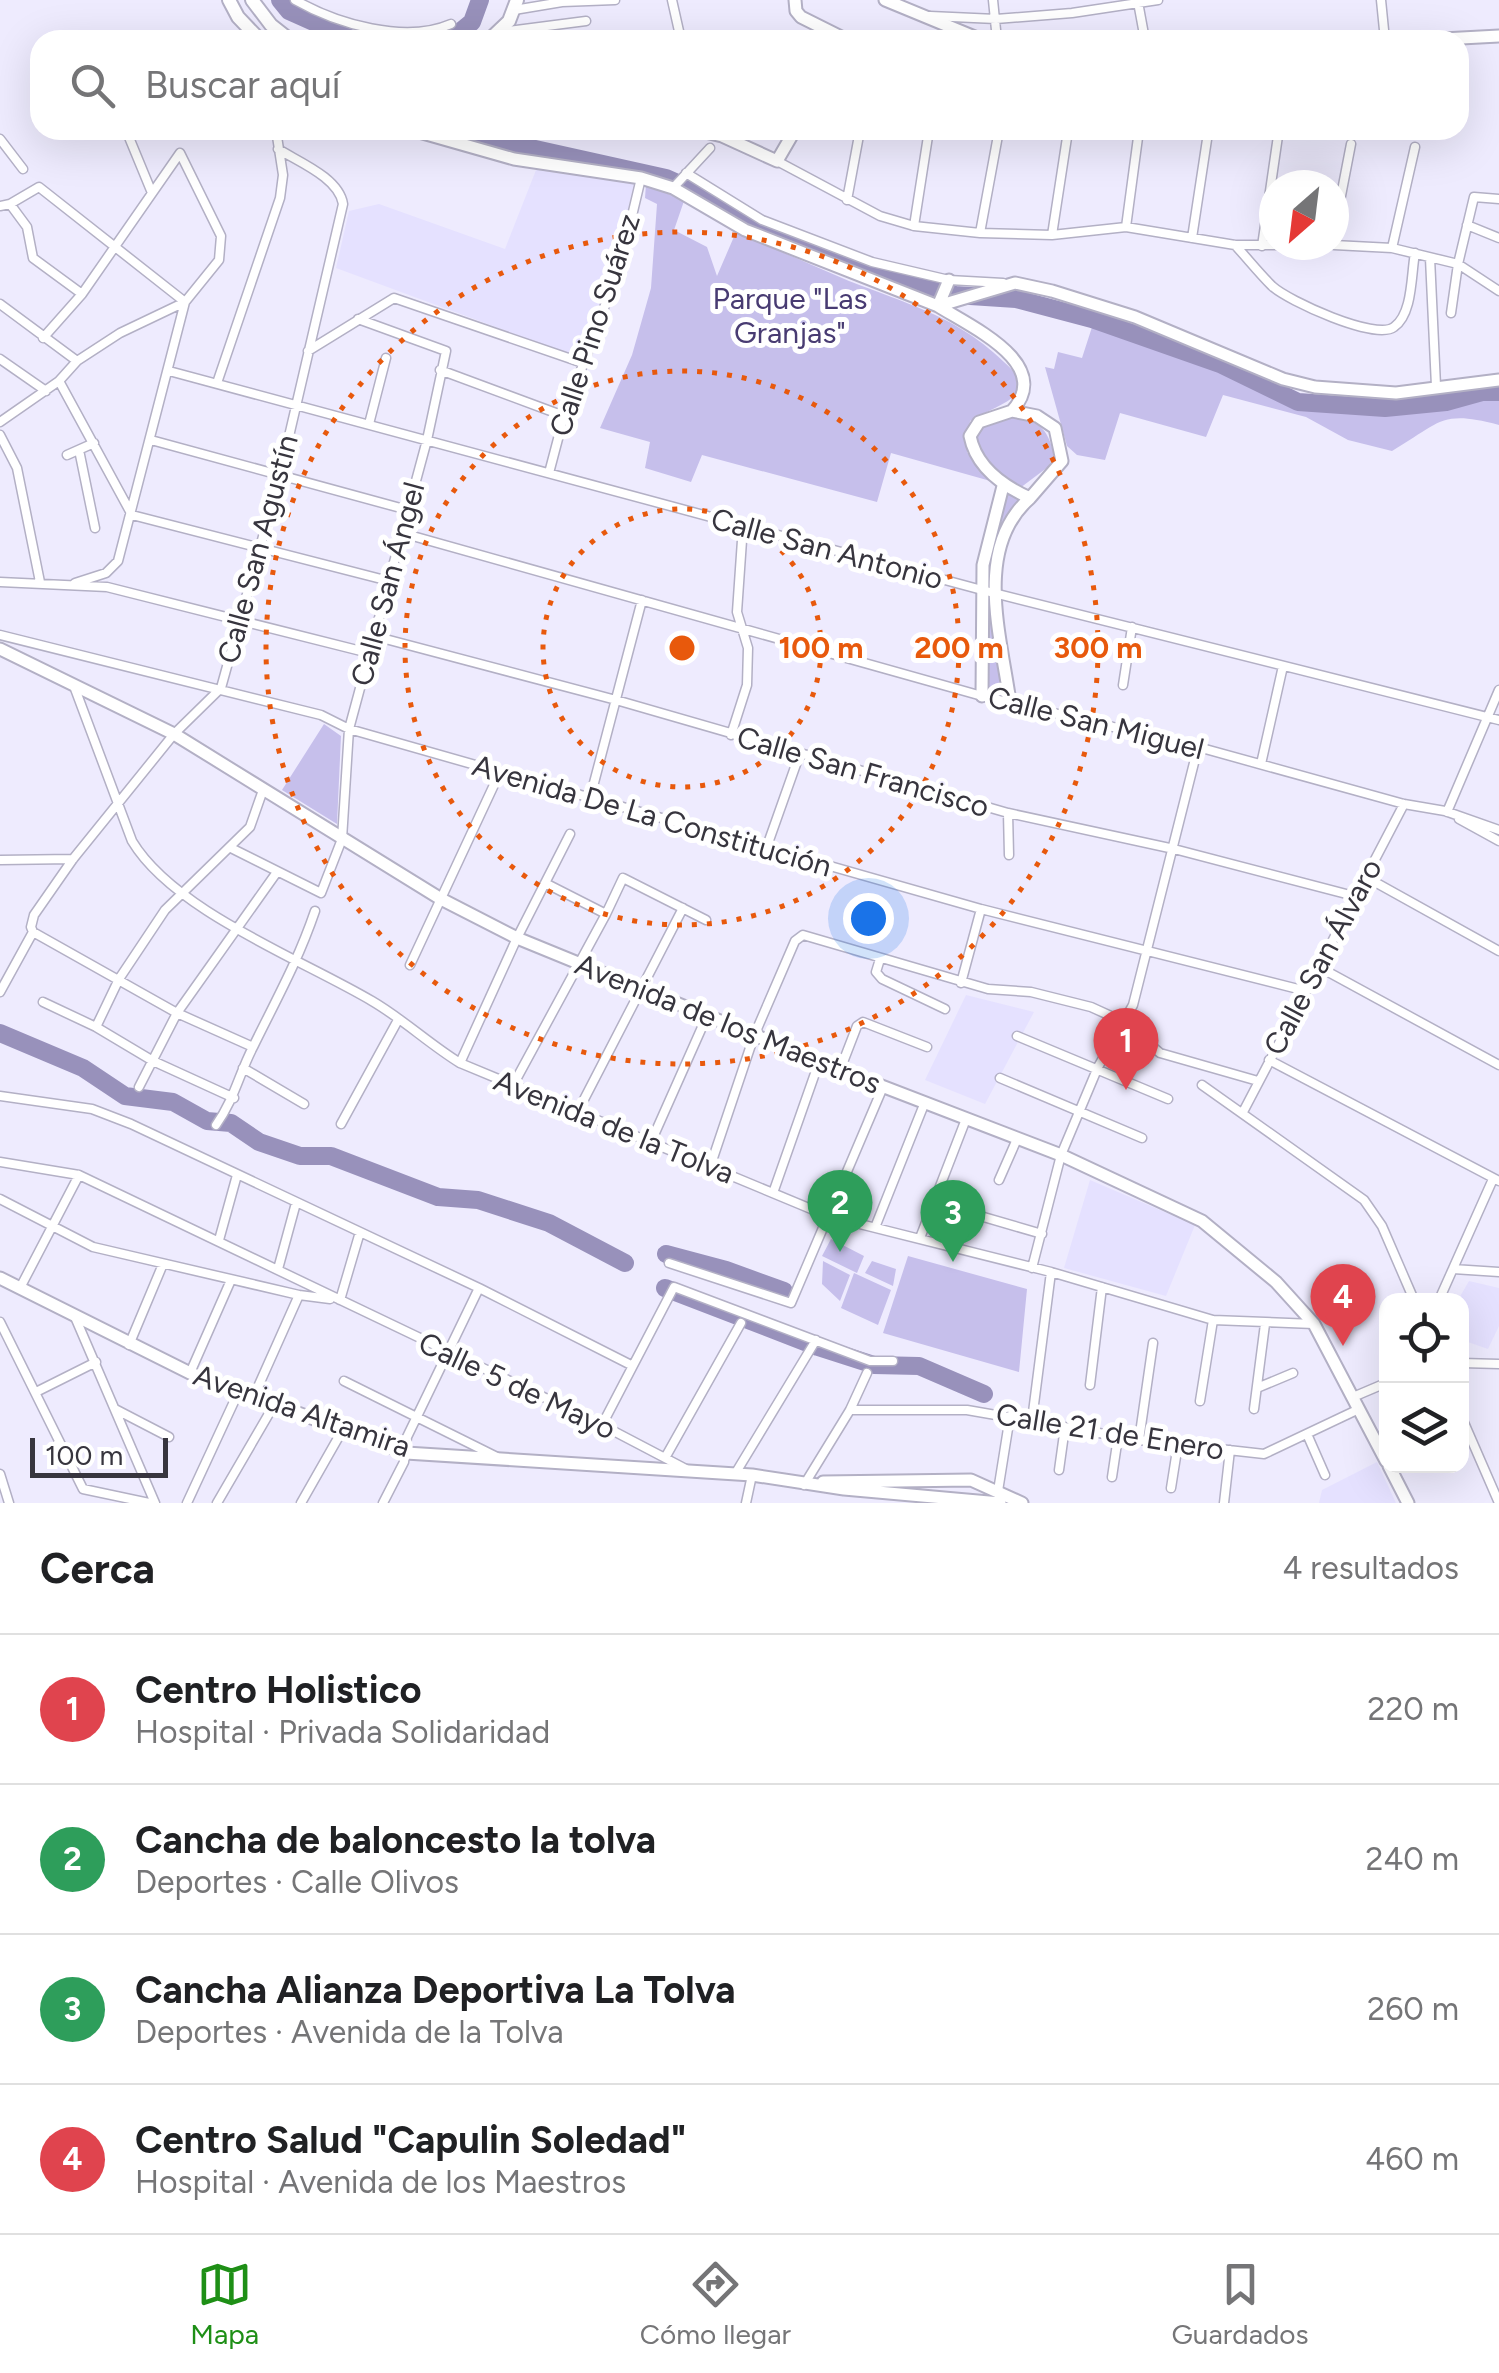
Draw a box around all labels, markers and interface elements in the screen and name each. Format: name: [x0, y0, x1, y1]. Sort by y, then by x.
search box: [30, 30, 1469, 140]
icon: search: [65, 58, 120, 113]
text: Buscar aquí: [145, 62, 341, 108]
north arrow: [1259, 170, 1349, 260]
street label: Calle Pino Suárez: [541, 209, 648, 441]
park label: Parque "Las Granjas": [713, 280, 867, 351]
street label: Calle San Agustín: [209, 430, 306, 667]
street label: Calle San Ángel: [343, 478, 432, 690]
street label: Calle San Antonio: [707, 500, 947, 597]
text: 100 m: [779, 629, 863, 666]
text: 200 m: [914, 629, 1004, 666]
text: 300 m: [1054, 629, 1142, 666]
centre of rings: [664, 630, 700, 666]
street label: Calle San Miguel: [984, 678, 1208, 767]
street label: Calle San Francisco: [733, 718, 994, 825]
street label: Avenida De La Constitución: [468, 746, 836, 885]
street label: Calle San Álvaro: [1255, 852, 1390, 1061]
your location: [843, 893, 894, 944]
street label: Avenida de los Maestros: [570, 945, 886, 1102]
pin: 1: [1094, 1008, 1158, 1090]
street label: Avenida de la Tolva: [489, 1062, 740, 1192]
pin: 2: [808, 1170, 872, 1252]
pin: 3: [920, 1180, 986, 1262]
pin: 4: [1310, 1264, 1376, 1346]
map controls: [1379, 1293, 1469, 1473]
button: locate: [1379, 1293, 1469, 1383]
street label: Calle 5 de Mayo: [413, 1324, 622, 1447]
street label: Avenida Altamira: [189, 1356, 416, 1465]
button: layers: [1379, 1383, 1469, 1473]
street label: Calle 21 de Enero: [993, 1395, 1227, 1468]
scale bar: [30, 1433, 168, 1478]
text: 100 m: [45, 1438, 123, 1472]
text: Cerca: [40, 1543, 155, 1594]
text: 4 resultados: [1283, 1549, 1459, 1587]
text: Centro Holistico: [135, 1667, 422, 1713]
text: 1: [66, 1690, 79, 1728]
text: 220 m: [1368, 1690, 1459, 1728]
text: Hospital · Privada Solidaridad: [135, 1713, 550, 1751]
text: Cancha de baloncesto la tolva: [135, 1817, 656, 1863]
text: 2: [63, 1840, 82, 1878]
text: 240 m: [1366, 1840, 1459, 1878]
text: Deportes · Calle Olivos: [135, 1863, 459, 1901]
text: Cancha Alianza Deportiva La Tolva: [135, 1967, 735, 2013]
text: 3: [64, 1990, 81, 2028]
text: 260 m: [1367, 1990, 1459, 2028]
text: Deportes · Avenida de la Tolva: [135, 2013, 564, 2051]
text: Centro Salud "Capulin Soledad": [135, 2117, 686, 2163]
text: 4: [62, 2140, 83, 2178]
text: 460 m: [1365, 2140, 1459, 2178]
text: Hospital · Avenida de los Maestros: [135, 2163, 626, 2201]
tab: Mapa: [190, 2257, 259, 2351]
tab: Cómo llegar: [640, 2257, 791, 2351]
tab: Guardados: [1172, 2257, 1309, 2351]

